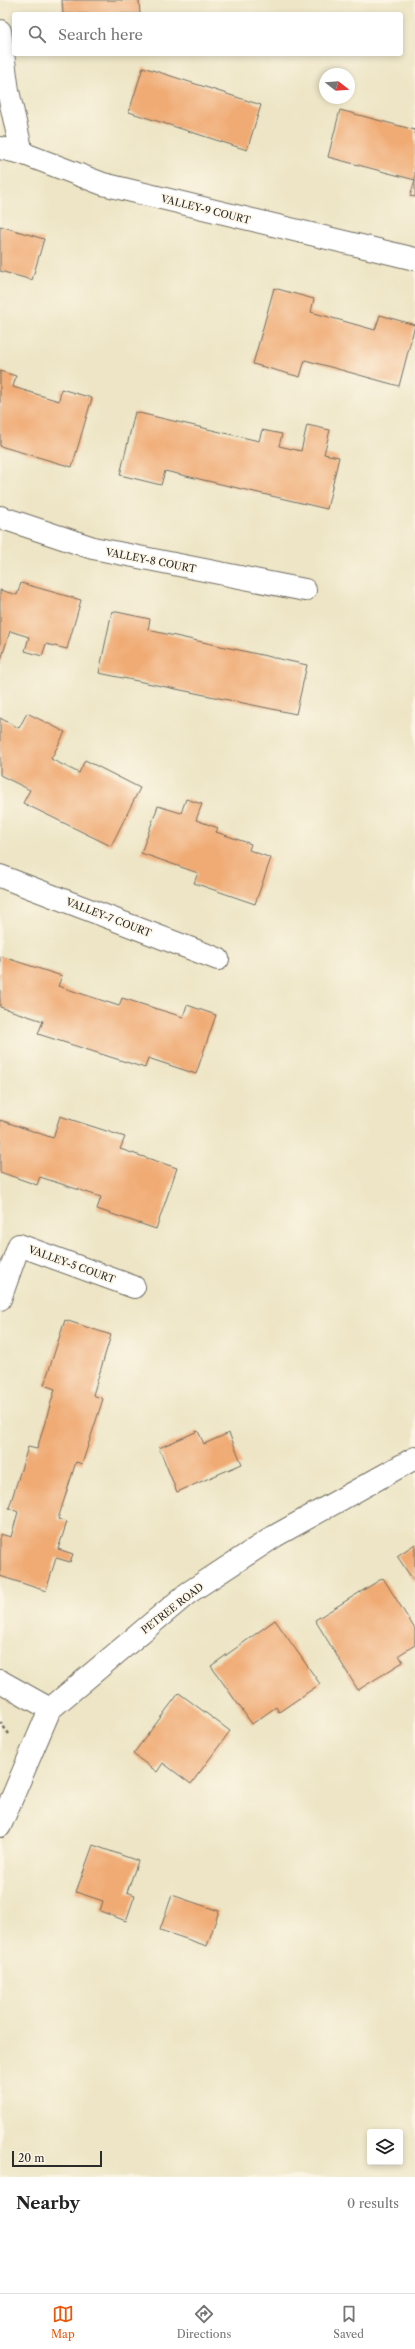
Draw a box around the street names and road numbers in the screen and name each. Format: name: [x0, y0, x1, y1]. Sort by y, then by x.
street label: VALLEY-9 COURT: [159, 192, 252, 227]
street label: VALLEY-8 COURT: [104, 545, 198, 576]
street label: VALLEY-7 COURT: [63, 895, 154, 940]
street label: VALLEY-5 COURT: [26, 1242, 117, 1286]
street label: PETREE ROAD: [139, 1580, 206, 1637]

